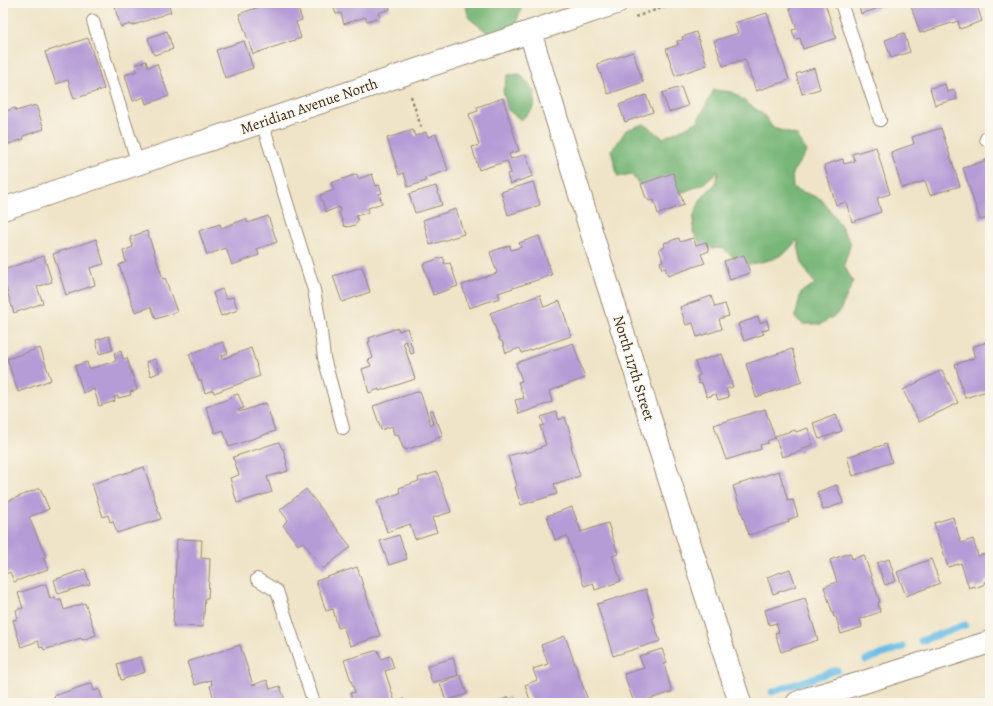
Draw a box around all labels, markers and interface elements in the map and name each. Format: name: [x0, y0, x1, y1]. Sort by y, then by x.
street label: Meridian Avenue North: [238, 73, 380, 139]
street label: North 117th Street: [609, 313, 660, 423]

